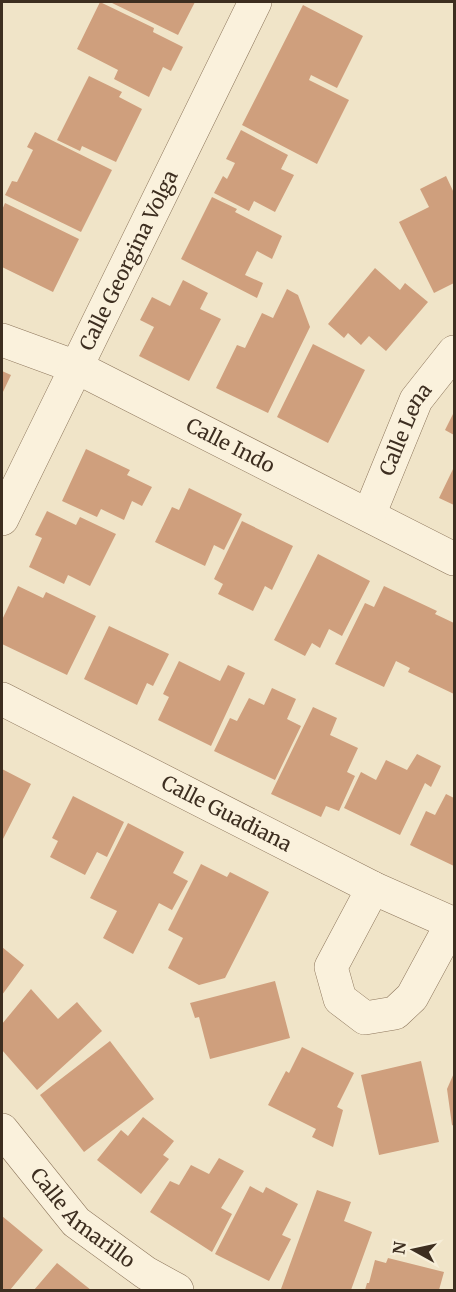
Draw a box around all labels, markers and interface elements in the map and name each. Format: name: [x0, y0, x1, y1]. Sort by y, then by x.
street label: Calle Georgina Volga: [73, 166, 183, 354]
street label: Calle Lena: [373, 377, 437, 479]
street label: Calle Indo: [182, 412, 279, 478]
street label: Calle Guadiana: [157, 769, 296, 857]
street label: Calle Amarillo: [25, 1162, 140, 1273]
north arrow: [384, 1220, 444, 1280]
text: N: [388, 1240, 410, 1256]

